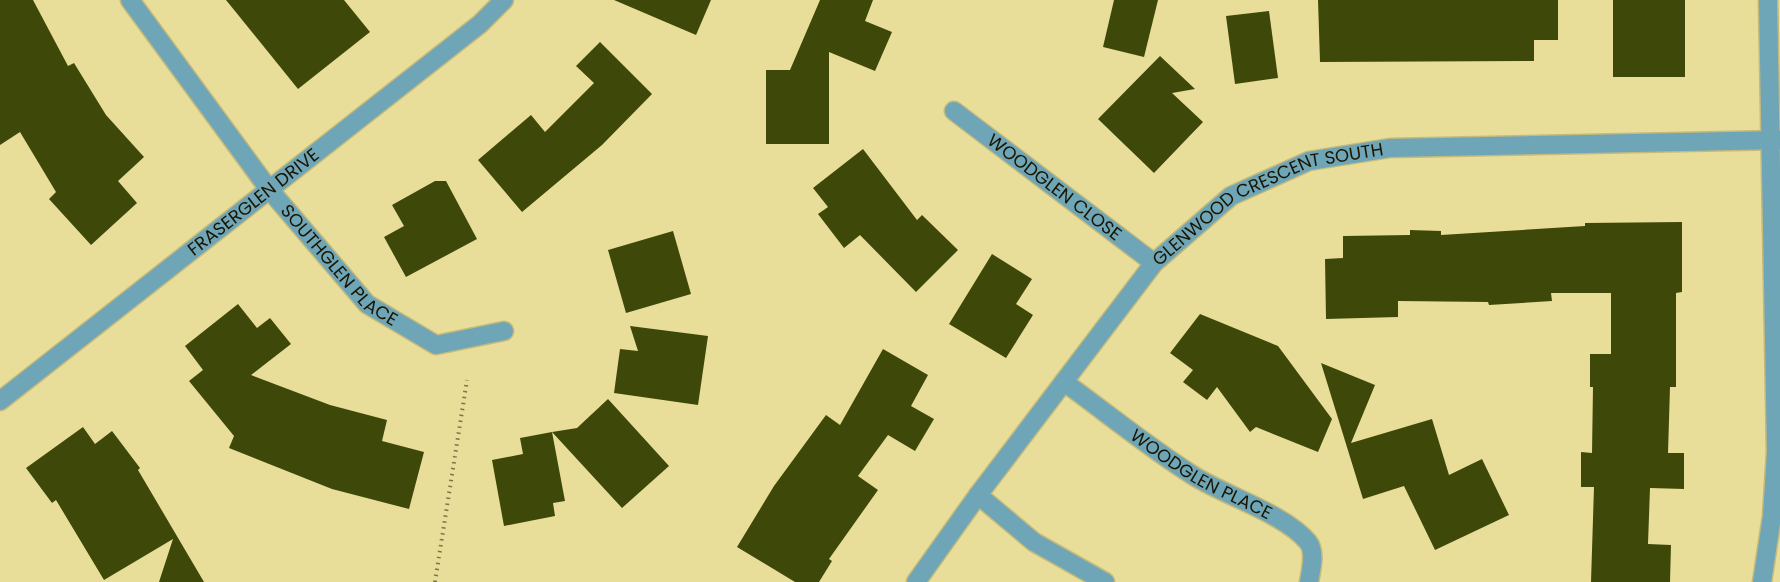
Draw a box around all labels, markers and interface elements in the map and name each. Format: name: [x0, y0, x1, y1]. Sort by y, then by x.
street label: WOODGLEN CLOSE: [982, 128, 1127, 246]
street label: GLENWOOD CRESCENT SOUTH: [1146, 136, 1385, 271]
street label: FRASERGLEN DRIVE: [182, 142, 324, 261]
street label: SOUTHGLEN PLACE: [275, 199, 403, 332]
street label: WOODGLEN PLACE: [1125, 423, 1277, 525]

